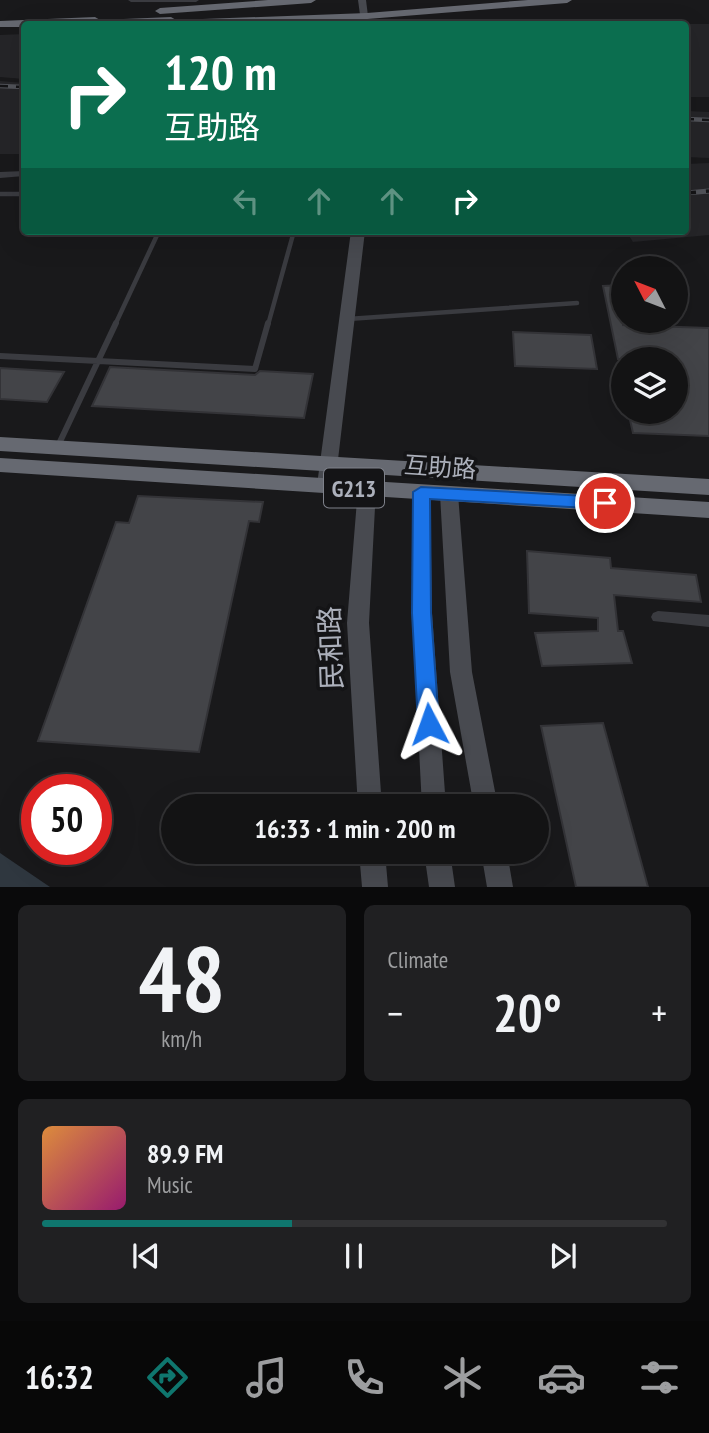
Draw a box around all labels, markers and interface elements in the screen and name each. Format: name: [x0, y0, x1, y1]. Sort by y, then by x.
text: 120 m: [164, 40, 277, 104]
icon: right: [49, 49, 140, 140]
text: 互助路: [164, 106, 260, 148]
icon: left: [227, 182, 265, 220]
icon: ahead: [300, 182, 338, 220]
icon: ahead: [373, 182, 411, 220]
icon: right: [446, 182, 484, 220]
north arrow: [611, 256, 688, 332]
map controls: [611, 256, 688, 424]
button: layers: [611, 347, 688, 424]
street label: 互助路: [403, 449, 477, 485]
road number: G213: [324, 468, 384, 508]
pin: [575, 473, 635, 533]
icon: arrive: [586, 484, 624, 522]
street label: 民和路: [310, 605, 350, 691]
position arrow: [392, 687, 466, 761]
speed limit sign: 50: [21, 774, 112, 865]
text: 16:33 · 1 min · 200 m: [255, 812, 455, 845]
text: 48: [138, 919, 225, 1037]
text: Climate: [388, 945, 448, 974]
text: 20°: [493, 979, 562, 1046]
text: −: [388, 988, 403, 1037]
text: +: [651, 988, 667, 1037]
text: km/h: [161, 1024, 202, 1053]
text: 89.9 FM: [147, 1137, 223, 1170]
text: Music: [147, 1170, 193, 1199]
icon: previous: [127, 1237, 165, 1275]
icon: pause: [335, 1237, 373, 1275]
icon: next: [544, 1237, 582, 1275]
icon: directions: [143, 1353, 192, 1402]
icon: music: [242, 1353, 291, 1402]
icon: phone: [340, 1353, 389, 1402]
icon: climate: [438, 1353, 487, 1402]
icon: car: [537, 1353, 586, 1402]
icon: filters: [635, 1353, 684, 1402]
text: 16:32: [25, 1356, 94, 1398]

